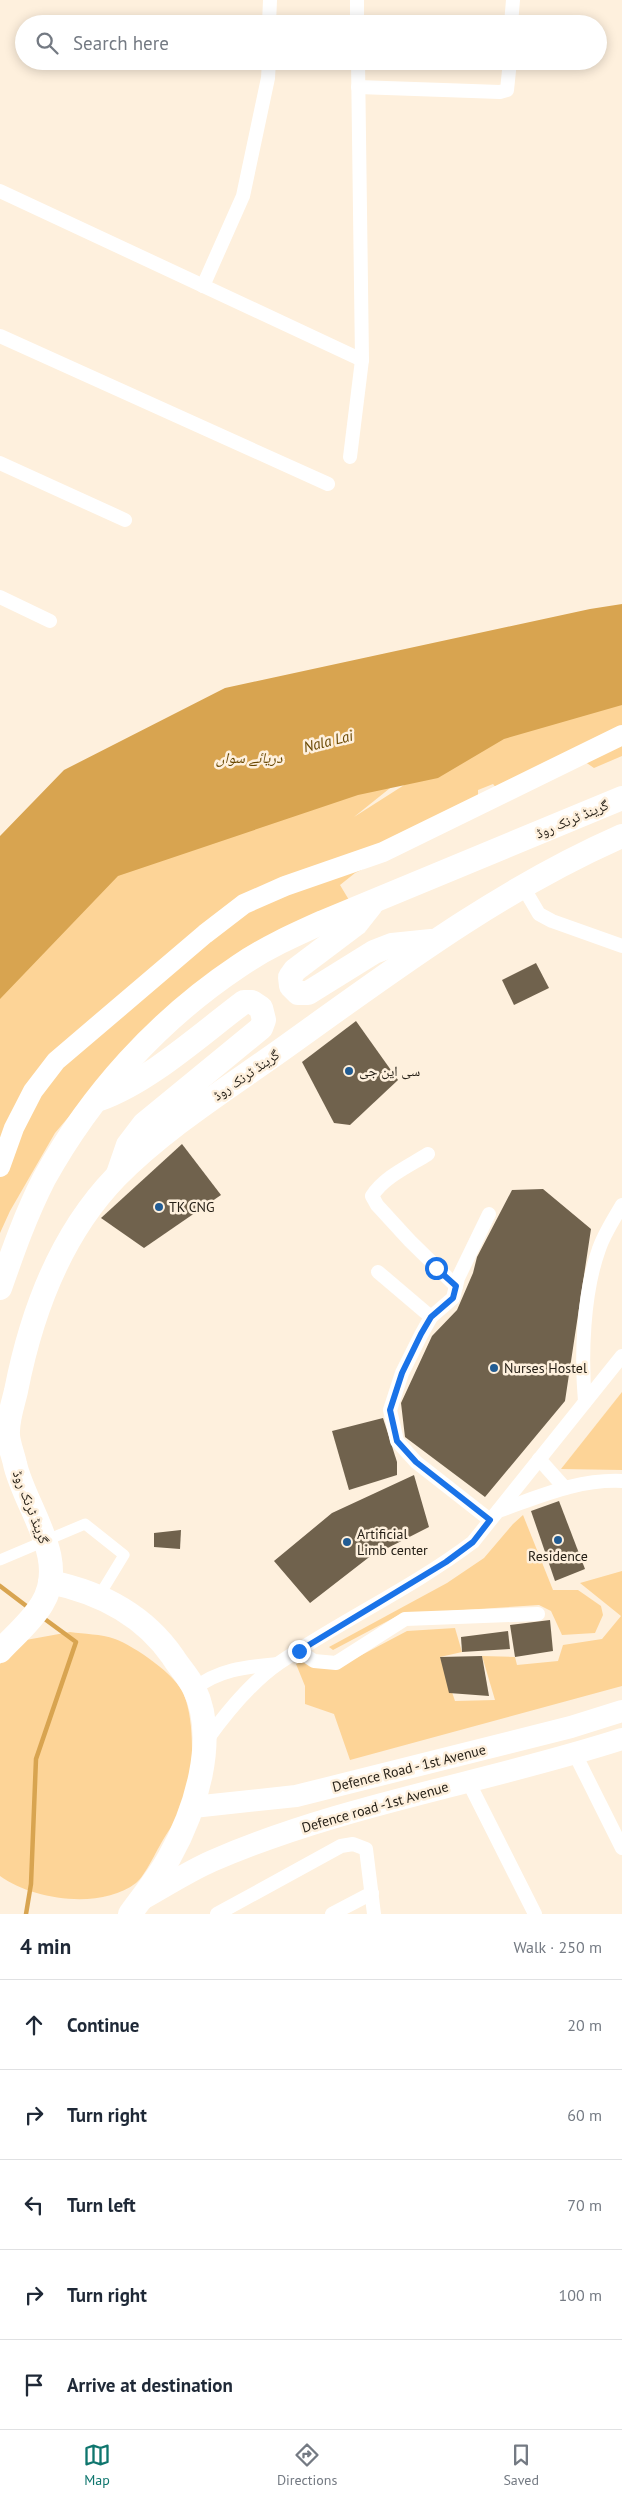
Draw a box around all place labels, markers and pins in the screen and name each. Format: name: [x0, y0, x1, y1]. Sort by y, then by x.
place label: سی این جی: [359, 1062, 420, 1080]
marker: سی این جی: [343, 1065, 355, 1077]
place label: TK CNG: [169, 1198, 215, 1216]
marker: TK CNG: [153, 1201, 165, 1213]
place label: Nurses Hostel: [504, 1359, 587, 1377]
marker: Nurses Hostel: [488, 1362, 500, 1374]
place label: Artificial Limb center: [357, 1525, 428, 1559]
marker: Residence: [552, 1534, 564, 1546]
marker: Artificial Limb center: [341, 1536, 353, 1548]
place label: Residence: [528, 1547, 588, 1565]

